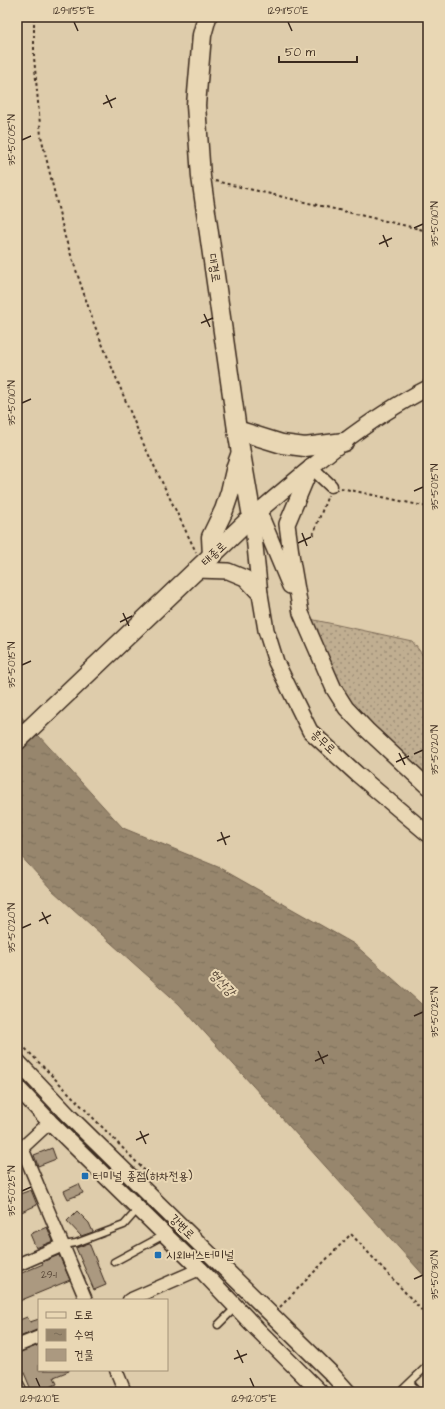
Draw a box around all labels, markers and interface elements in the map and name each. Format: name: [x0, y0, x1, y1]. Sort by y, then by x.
text: 129°11'55"E: [53, 4, 95, 18]
text: 129°11'50"E: [268, 4, 308, 18]
scale bar: [279, 38, 357, 64]
text: 50 m: [285, 44, 316, 61]
text: 35°50'05"N: [5, 114, 19, 166]
text: 35°50'10"N: [428, 201, 442, 247]
street label: 대경로: [204, 252, 224, 284]
text: 35°50'10"N: [5, 380, 19, 426]
text: 35°50'15"N: [428, 464, 442, 510]
street label: 태종로: [198, 538, 230, 570]
text: 35°50'15"N: [5, 642, 19, 688]
text: 35°50'20"N: [428, 725, 442, 775]
street label: 흥무로: [307, 726, 339, 758]
text: 35°50'20"N: [5, 903, 19, 953]
water label: 형산강: [205, 965, 240, 1002]
text: 35°50'25"N: [428, 987, 442, 1037]
text: 35°50'25"N: [5, 1166, 19, 1216]
place label: 터미널 종점(하차전용): [93, 1168, 193, 1185]
marker: 터미널 종점(하차전용): [80, 1171, 90, 1181]
street label: 강변로: [166, 1211, 198, 1243]
place label: 시외버스터미널: [166, 1247, 234, 1264]
marker: 시외버스터미널: [153, 1250, 163, 1260]
text: 35°50'30"N: [428, 1250, 442, 1300]
house number: 29-1: [41, 1268, 58, 1282]
legend: [38, 1299, 168, 1371]
text: 도로: [74, 1307, 93, 1324]
text: 수역: [74, 1327, 94, 1344]
text: 건물: [74, 1347, 94, 1364]
text: 129°12'10"E: [20, 1392, 60, 1406]
text: 129°12'05"E: [231, 1392, 277, 1406]

